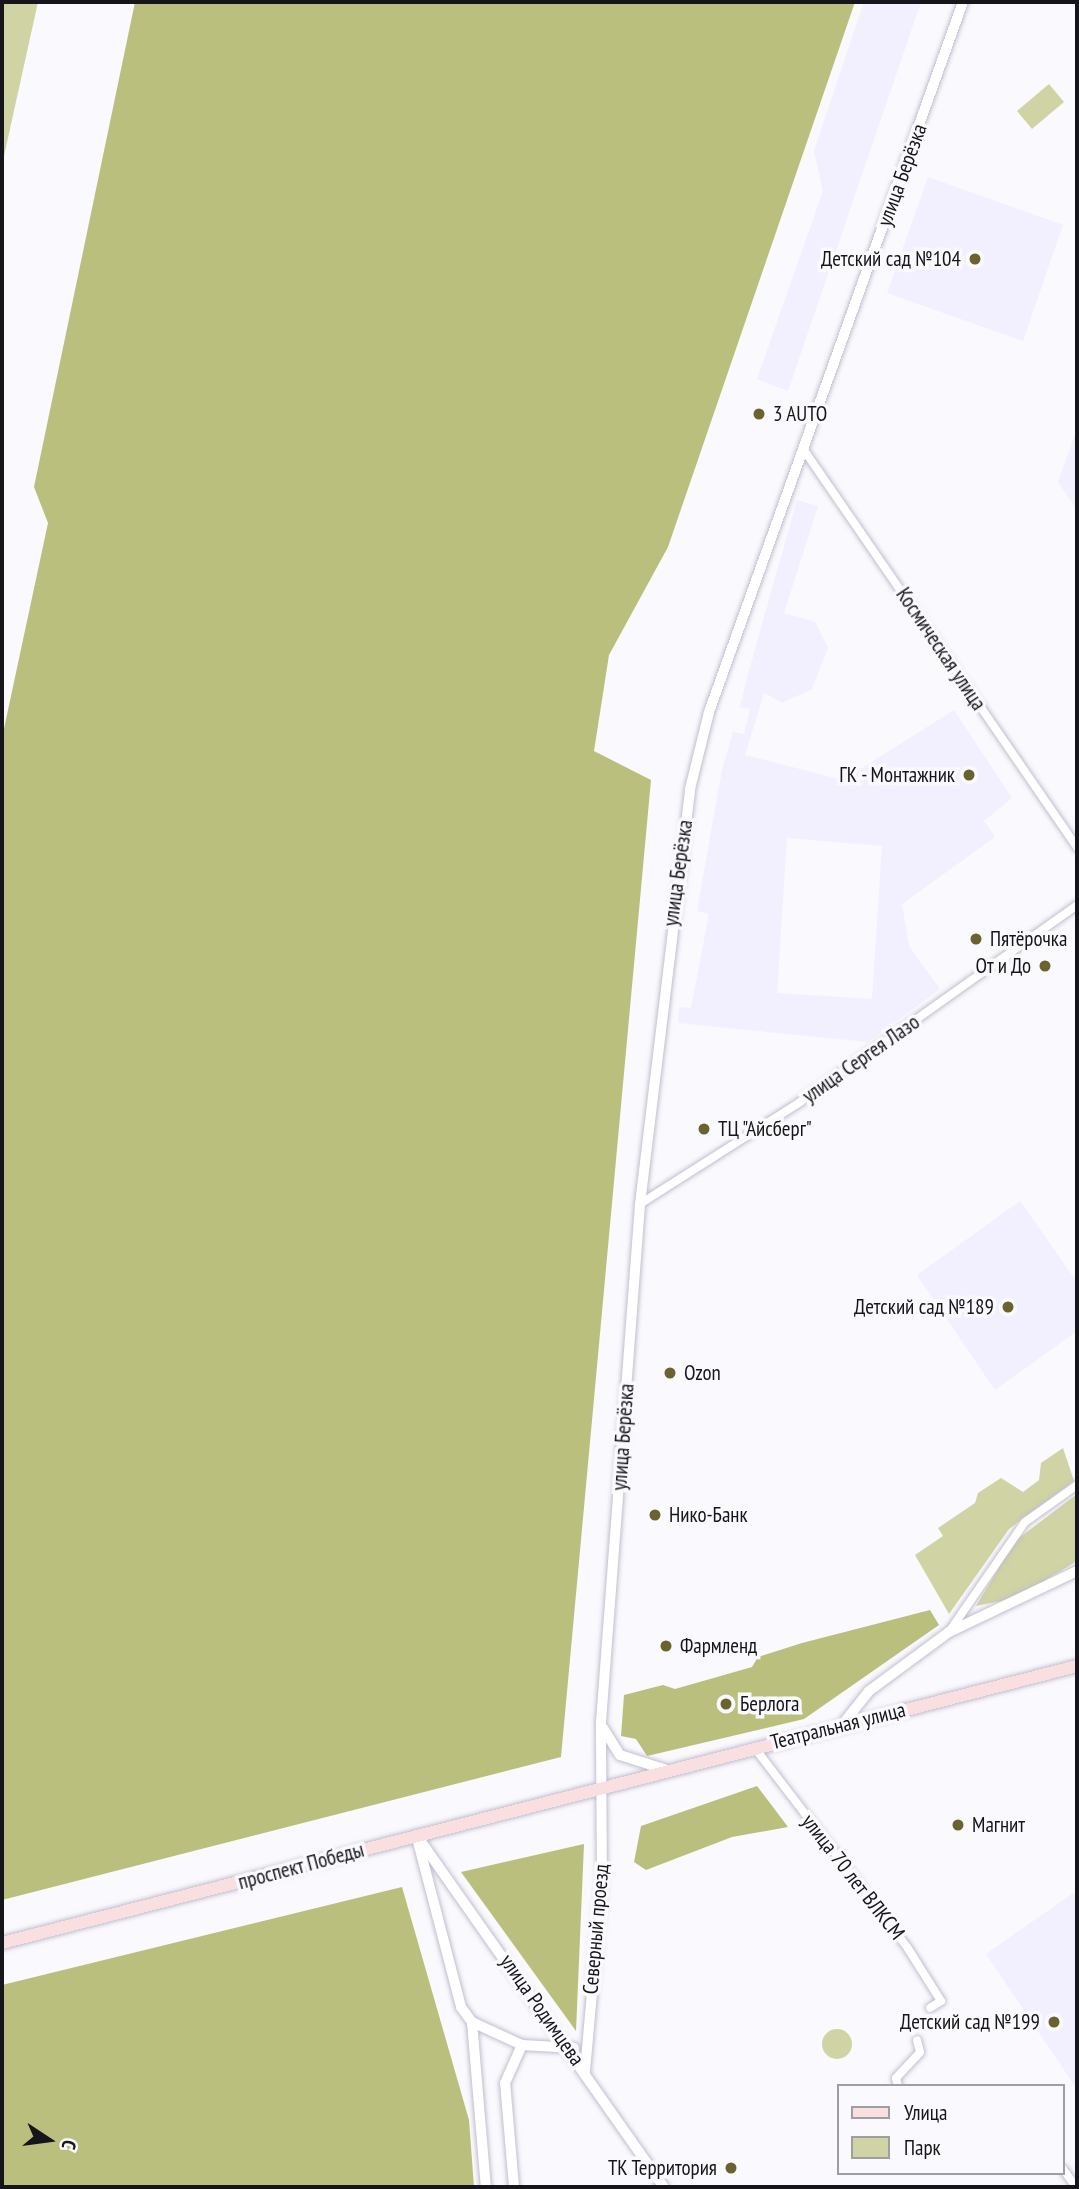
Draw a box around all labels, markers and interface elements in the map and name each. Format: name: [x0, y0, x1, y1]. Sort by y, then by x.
street label: улица Берёзка: [872, 120, 932, 230]
place label: Детский сад №104: [821, 246, 961, 272]
marker: Детский сад №104: [967, 251, 983, 267]
place label: 3 AUTO: [773, 401, 828, 427]
marker: 3 AUTO: [751, 406, 767, 422]
street label: Космическая улица: [891, 583, 991, 715]
place label: ГК - Монтажник: [838, 762, 955, 788]
marker: ГК - Монтажник: [961, 767, 977, 783]
street label: улица Берёзка: [658, 818, 698, 928]
place label: Пятёрочка: [990, 926, 1067, 952]
marker: Пятёрочка: [968, 931, 984, 947]
place label: От и До: [975, 953, 1031, 979]
marker: От и До: [1037, 958, 1053, 974]
street label: улица Сергея Лазо: [798, 1009, 924, 1109]
place label: ТЦ "Айсберг": [718, 1116, 813, 1142]
marker: ТЦ "Айсберг": [696, 1121, 712, 1137]
place label: Детский сад №189: [854, 1294, 994, 1320]
marker: Детский сад №189: [1000, 1299, 1016, 1315]
place label: Ozon: [684, 1360, 721, 1386]
marker: Ozon: [662, 1365, 678, 1381]
street label: улица Берёзка: [607, 1383, 639, 1491]
place label: Нико-Банк: [669, 1502, 748, 1528]
marker: Нико-Банк: [647, 1507, 663, 1523]
place label: Фармленд: [680, 1633, 757, 1659]
marker: Фармленд: [658, 1638, 674, 1654]
place label: Берлога: [740, 1691, 799, 1717]
marker: Берлога: [718, 1696, 734, 1712]
street label: Театральная улица: [768, 1697, 908, 1755]
street label: улица 70 лет ВЛКСМ: [796, 1809, 910, 1945]
place label: Магнит: [972, 1812, 1025, 1838]
marker: Магнит: [950, 1817, 966, 1833]
street label: проспект Победы: [235, 1837, 367, 1895]
street label: Северный проезд: [578, 1863, 614, 1995]
street label: улица Родимцева: [494, 1950, 590, 2070]
place label: Детский сад №199: [900, 2009, 1040, 2035]
marker: Детский сад №199: [1046, 2014, 1062, 2030]
legend: [838, 2084, 1065, 2175]
text: Улица: [904, 2099, 947, 2126]
north arrow: [14, 2105, 84, 2175]
text: Парк: [904, 2134, 941, 2161]
text: С: [57, 2138, 82, 2152]
place label: ТК Территория: [607, 2155, 717, 2181]
marker: ТК Территория: [723, 2160, 739, 2176]

